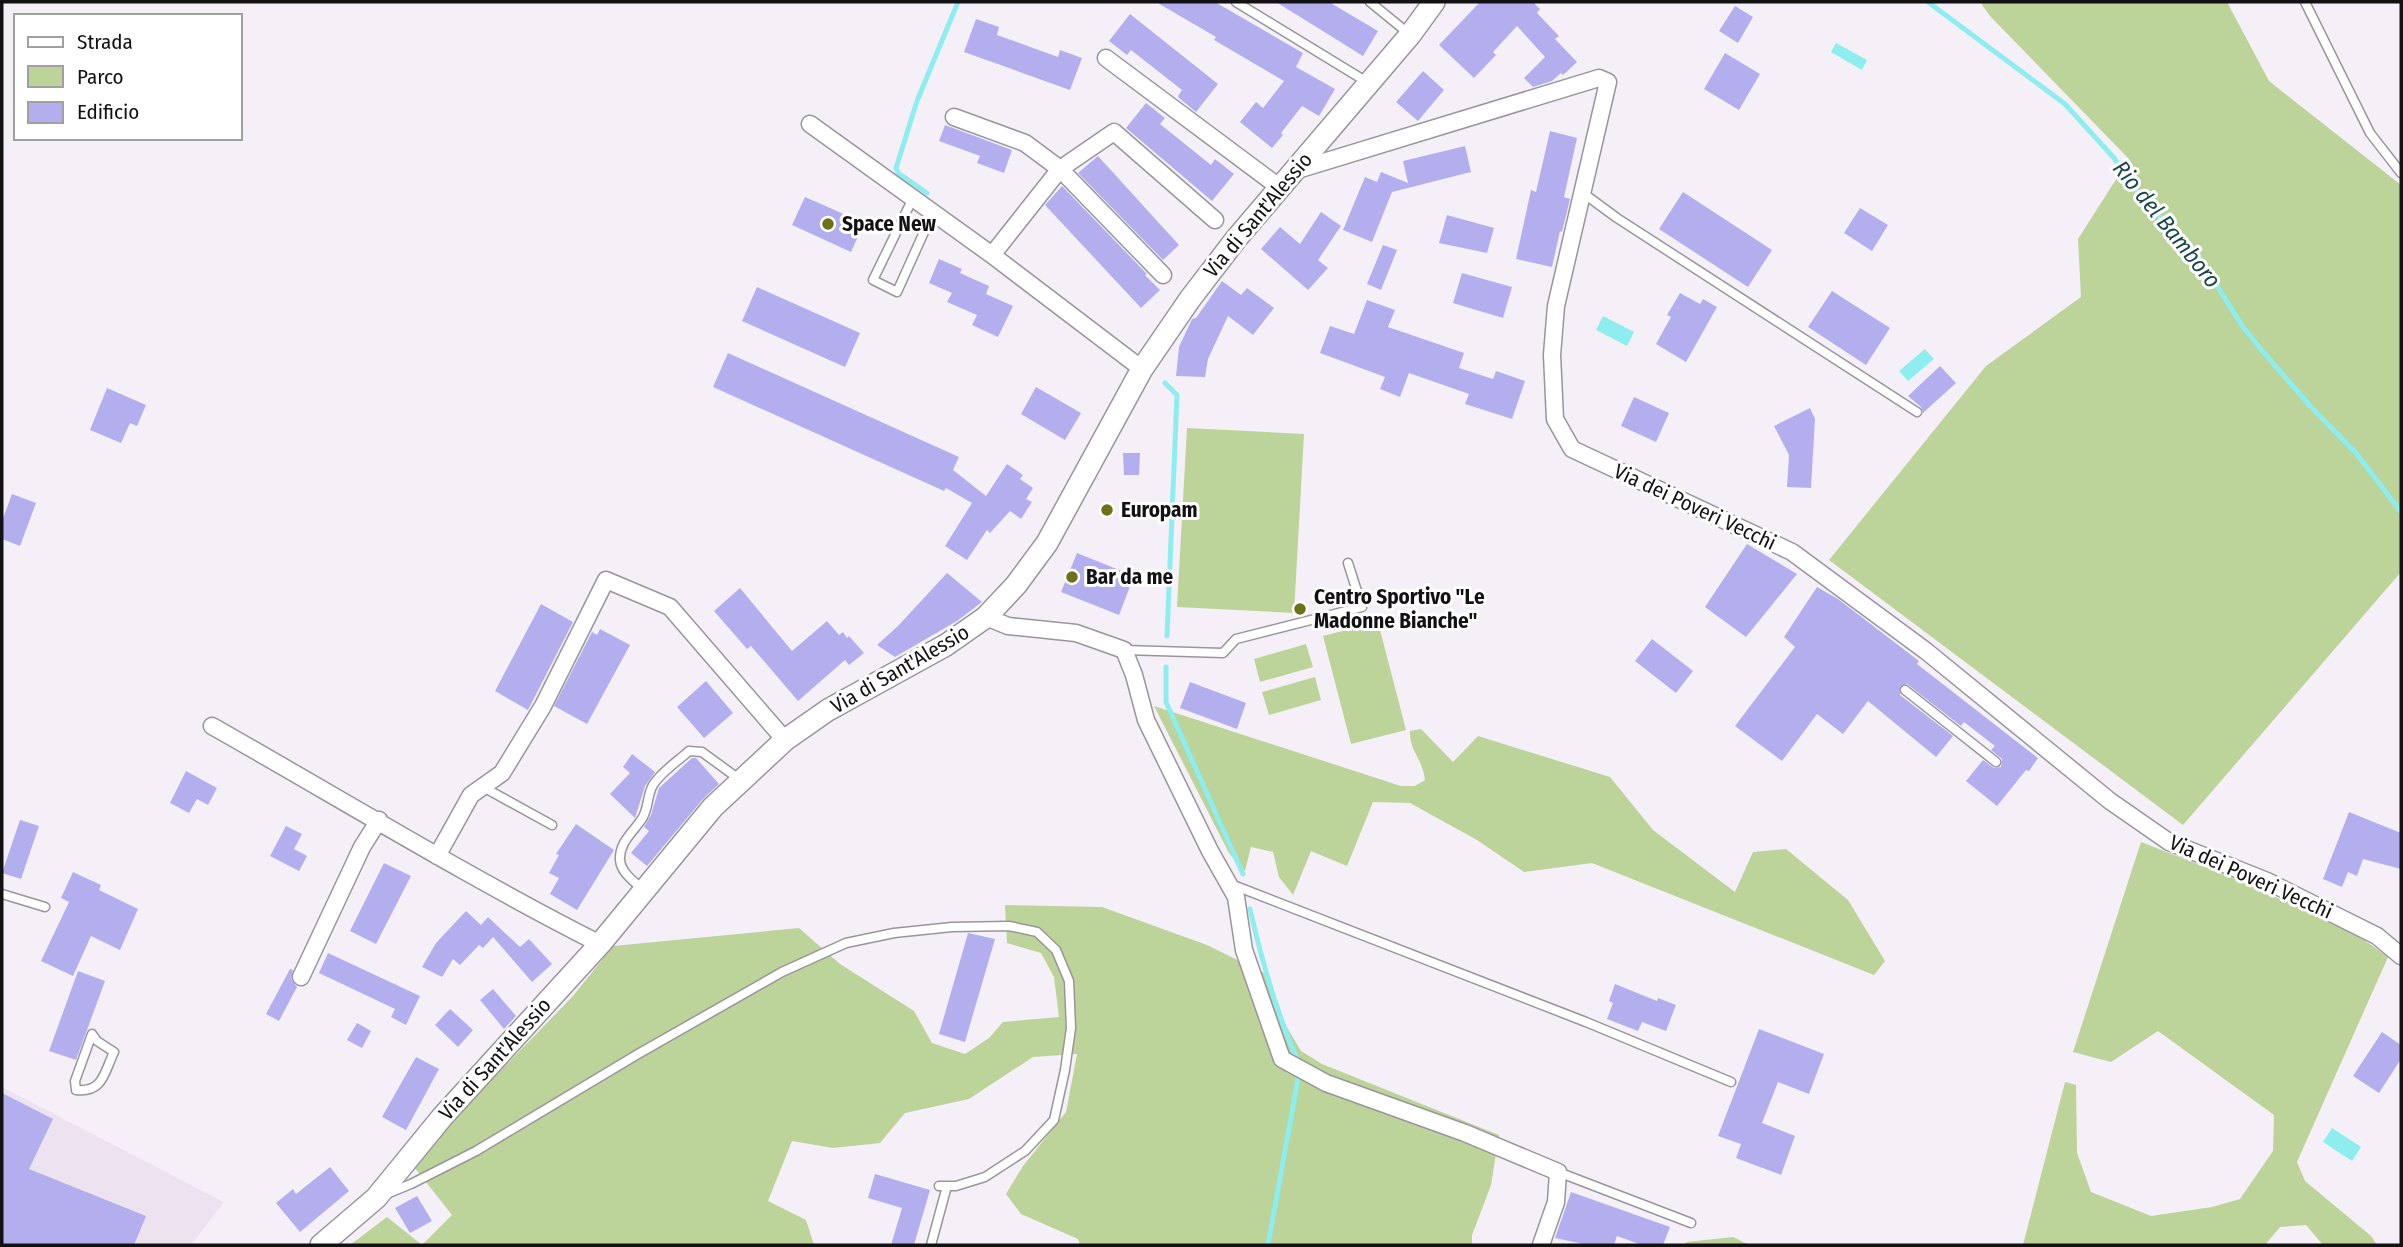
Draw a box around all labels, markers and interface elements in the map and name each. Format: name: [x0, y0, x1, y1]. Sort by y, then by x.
legend: [14, 14, 242, 140]
text: Strada: [77, 29, 133, 55]
text: Parco: [77, 64, 124, 90]
text: Edificio: [77, 99, 139, 125]
street label: Via di Sant'Alessio: [1198, 147, 1318, 283]
water label: Rio del Bamboro: [2107, 155, 2227, 293]
place label: Space New: [842, 211, 937, 237]
marker: Space New: [820, 216, 836, 232]
street label: Via dei Poveri Vecchi: [1610, 458, 1780, 556]
place label: Europam: [1121, 497, 1198, 523]
marker: Europam: [1099, 502, 1115, 518]
place label: Bar da me: [1086, 564, 1174, 590]
marker: Bar da me: [1064, 569, 1080, 585]
place label: Centro Sportivo "Le Madonne Bianche": [1314, 584, 1485, 634]
marker: Centro Sportivo "Le Madonne Bianche": [1292, 601, 1308, 617]
street label: Via di Sant'Alessio: [826, 619, 974, 719]
street label: Via dei Poveri Vecchi: [2165, 829, 2337, 925]
street label: Via di Sant'Alessio: [433, 993, 557, 1125]

